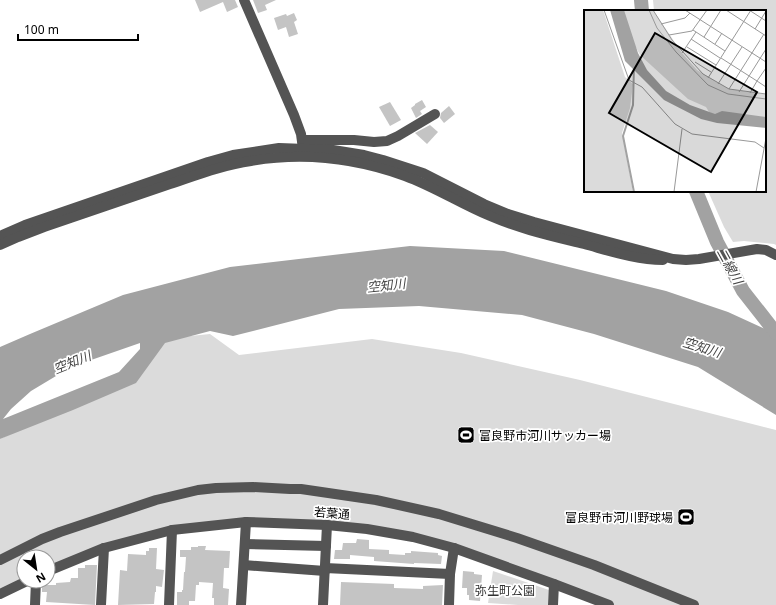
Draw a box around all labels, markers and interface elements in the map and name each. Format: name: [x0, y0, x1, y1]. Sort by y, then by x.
inset map: [584, 10, 766, 192]
scale bar: [18, 16, 138, 42]
text: 100 m: [24, 21, 59, 38]
water label: 二線川: [713, 245, 748, 289]
water label: 空知川: [366, 274, 408, 296]
water label: 空知川: [681, 333, 725, 362]
water label: 空知川: [51, 346, 95, 378]
sports icon: 富良野市河川サッカー場: [456, 425, 476, 445]
place label: 富良野市河川サッカー場: [479, 427, 611, 444]
street label: 若葉通: [313, 503, 351, 523]
sports icon: 富良野市河川野球場: [676, 507, 696, 527]
place label: 富良野市河川野球場: [565, 509, 673, 526]
north arrow: [16, 549, 56, 589]
text: N: [34, 569, 49, 587]
park label: 弥生町公園: [475, 582, 535, 599]

